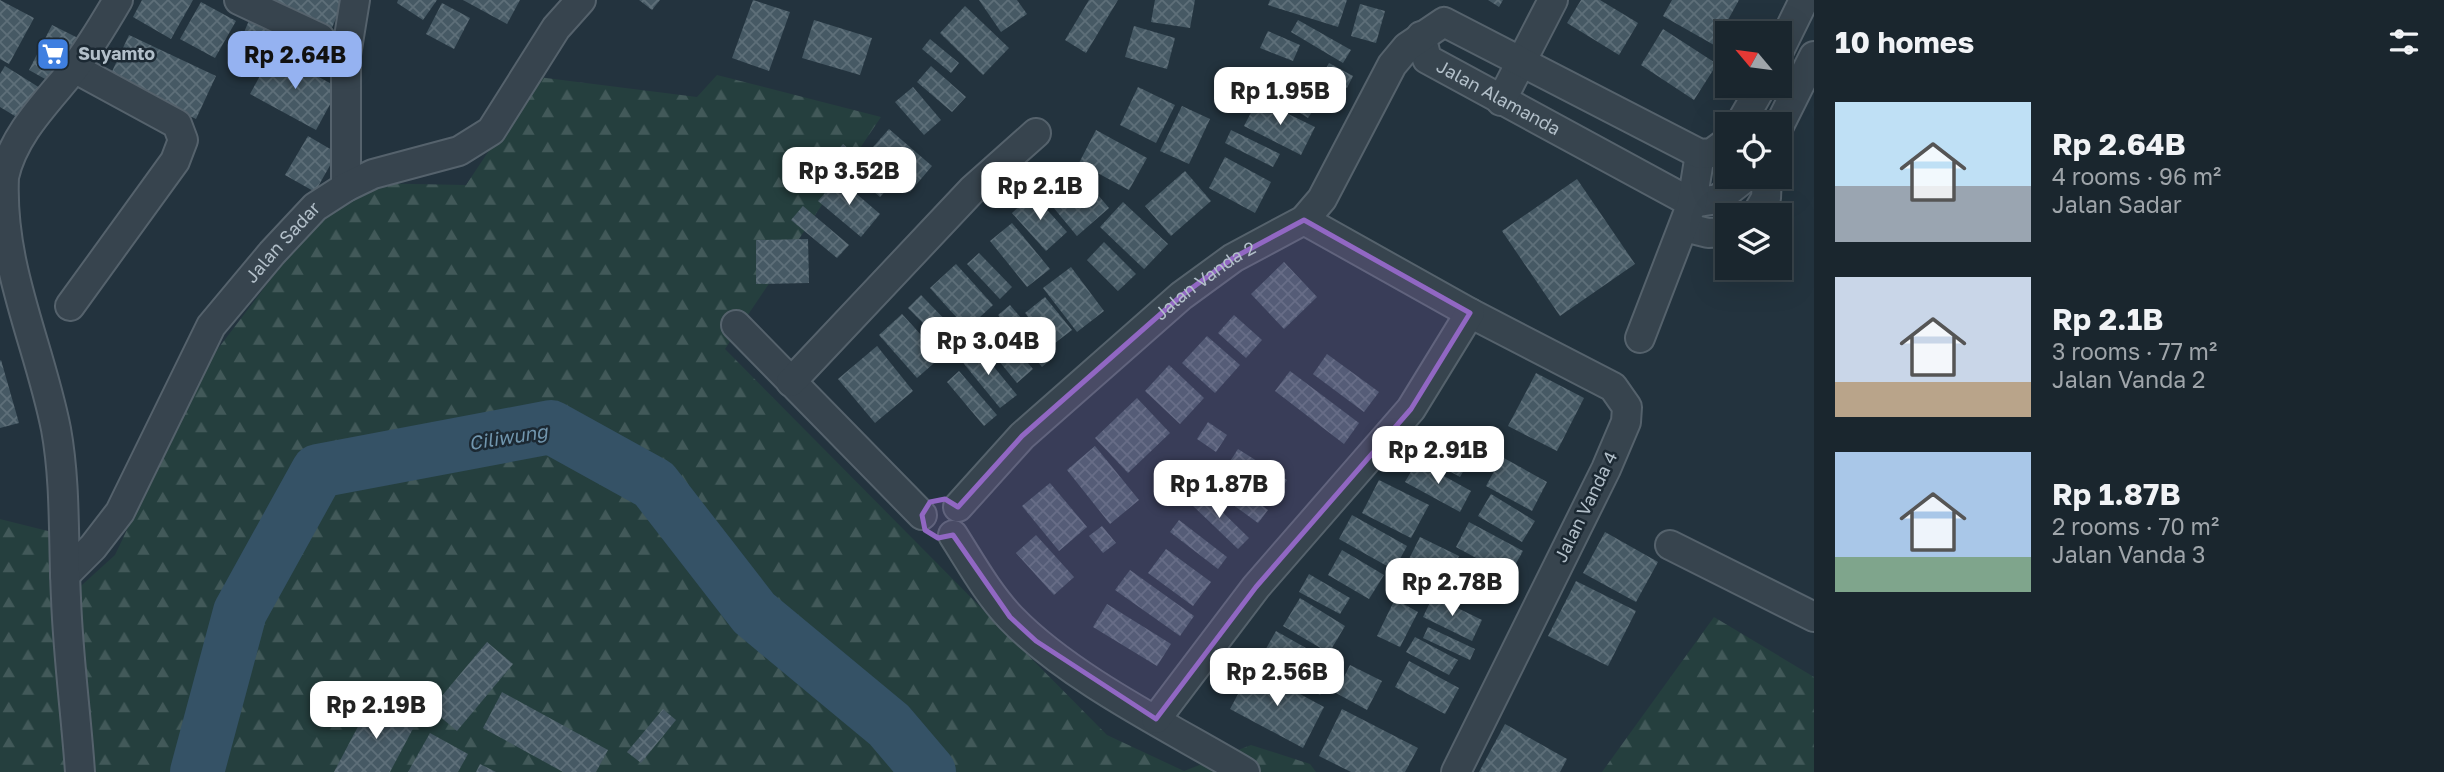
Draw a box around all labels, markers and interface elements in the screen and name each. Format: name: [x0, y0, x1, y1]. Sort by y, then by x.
north arrow: [1715, 21, 1792, 98]
map controls: [1715, 21, 1792, 280]
icon: filters: [2385, 23, 2423, 61]
text: 10 homes: [1835, 24, 1974, 60]
pin: Rp 2.64B: [223, 32, 367, 91]
supermarket icon: Suyamto: [34, 35, 72, 73]
text: Rp 2.64B: [244, 40, 346, 68]
place label: Suyamto: [78, 42, 155, 64]
street label: Jalan Alamanda: [1433, 54, 1565, 139]
pin: Rp 1.95B: [1208, 68, 1352, 127]
text: Rp 1.95B: [1230, 76, 1330, 104]
button: locate: [1715, 112, 1792, 189]
text: Rp 2.64B: [2052, 126, 2186, 162]
icon: home: [1891, 130, 1975, 214]
pin: Rp 3.52B: [777, 148, 921, 207]
text: Rp 3.52B: [798, 156, 900, 184]
pin: Rp 2.1B: [975, 162, 1105, 222]
text: 4 rooms · 96 m²: [2052, 162, 2221, 190]
text: Rp 2.1B: [997, 171, 1083, 199]
text: Jalan Sadar: [2052, 190, 2182, 218]
street label: Jalan Sadar: [240, 197, 324, 287]
button: layers: [1715, 203, 1792, 280]
street label: Jalan Vanda 2: [1149, 236, 1259, 324]
text: Rp 2.1B: [2052, 301, 2163, 337]
icon: home: [1891, 305, 1975, 389]
pin: Rp 3.04B: [916, 318, 1060, 377]
text: Rp 3.04B: [937, 326, 1039, 354]
text: 3 rooms · 77 m²: [2052, 337, 2217, 365]
text: Jalan Vanda 2: [2052, 365, 2205, 393]
water label: Ciliwung: [467, 419, 550, 454]
pin: Rp 2.91B: [1366, 426, 1510, 486]
text: Rp 2.91B: [1388, 435, 1488, 463]
street label: Jalan Vanda 4: [1549, 448, 1621, 566]
pin: Rp 1.87B: [1147, 461, 1291, 520]
text: Rp 1.87B: [1170, 469, 1268, 497]
text: Rp 1.87B: [2052, 476, 2181, 512]
icon: home: [1891, 480, 1975, 564]
text: 2 rooms · 70 m²: [2052, 512, 2219, 540]
text: Jalan Vanda 3: [2052, 540, 2206, 568]
pin: Rp 2.78B: [1380, 558, 1524, 618]
text: Rp 2.78B: [1402, 567, 1502, 595]
pin: Rp 2.56B: [1205, 648, 1349, 708]
text: Rp 2.56B: [1226, 657, 1328, 685]
pin: Rp 2.19B: [304, 682, 448, 741]
text: Rp 2.19B: [326, 690, 426, 718]

